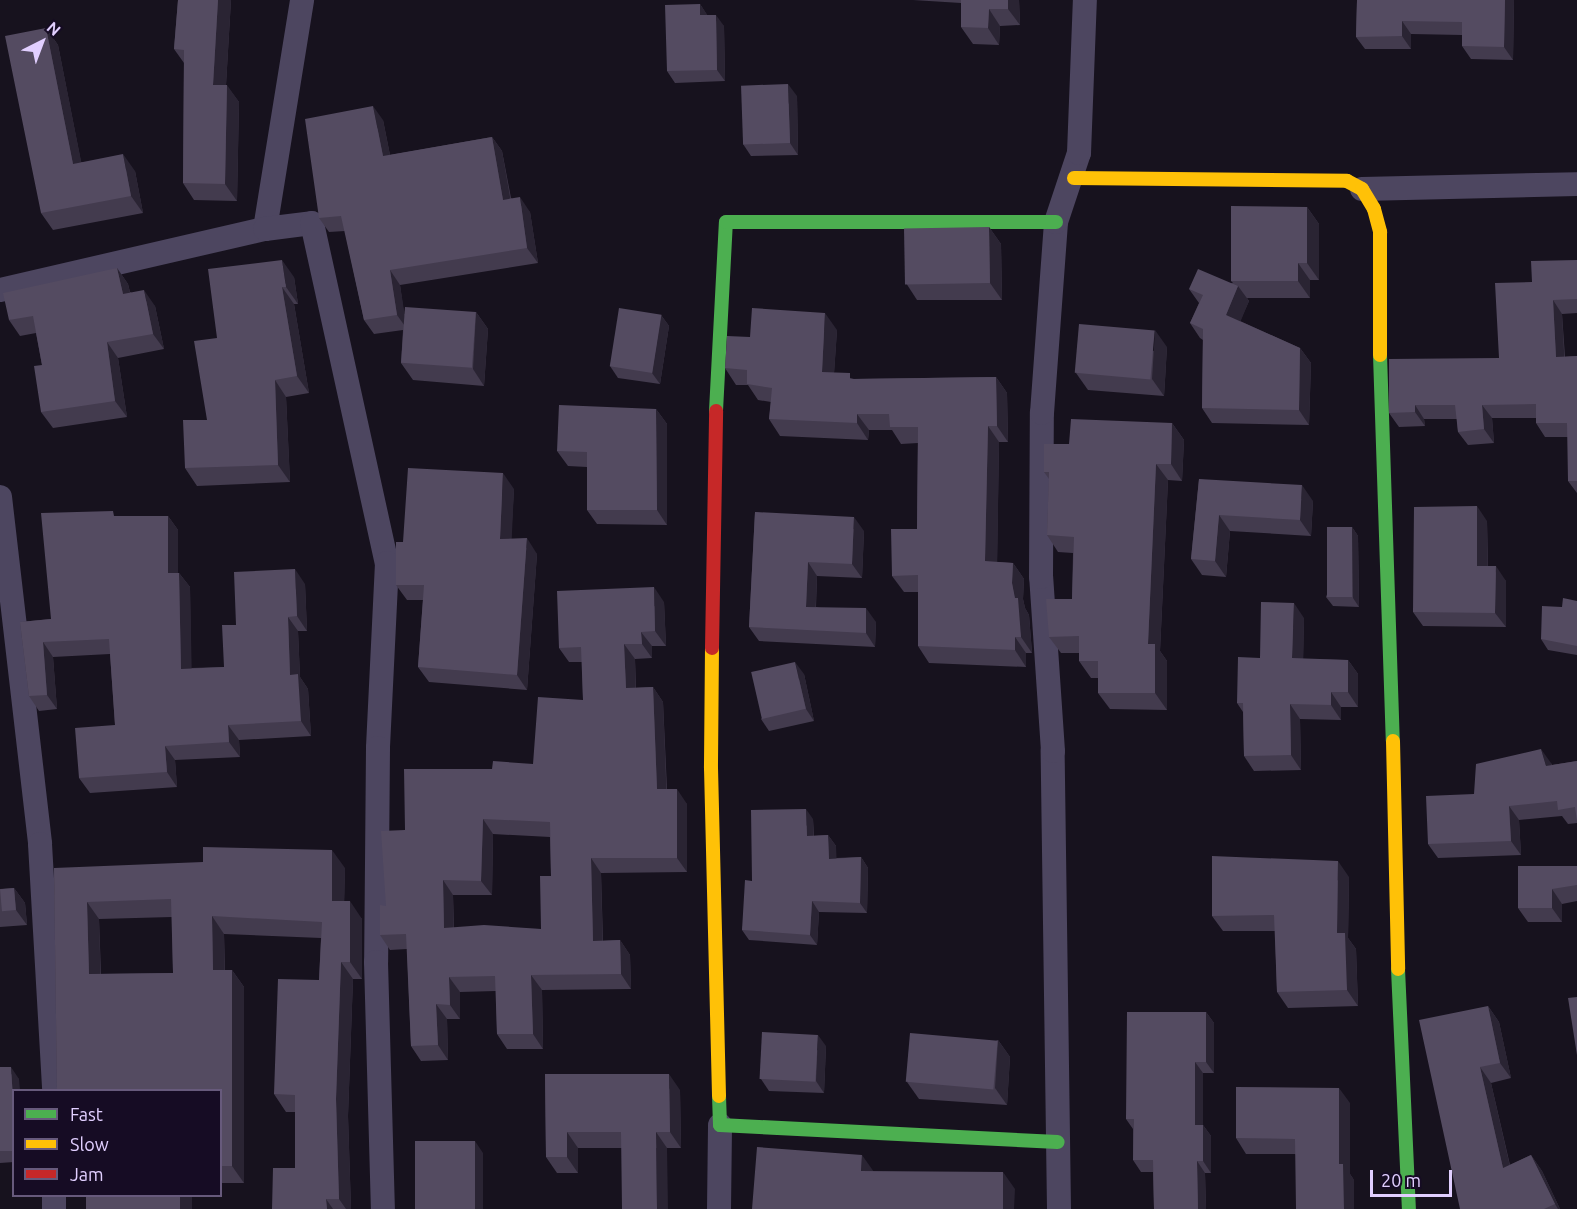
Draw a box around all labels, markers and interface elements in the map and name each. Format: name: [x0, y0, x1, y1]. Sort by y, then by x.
north arrow: [12, 12, 72, 72]
text: N: [44, 18, 65, 39]
legend: [12, 1089, 222, 1197]
text: Fast: [70, 1104, 103, 1124]
text: Slow: [70, 1134, 109, 1154]
scale bar: [1373, 1158, 1456, 1196]
text: Jam: [70, 1164, 104, 1184]
text: 20 m: [1381, 1170, 1421, 1190]

